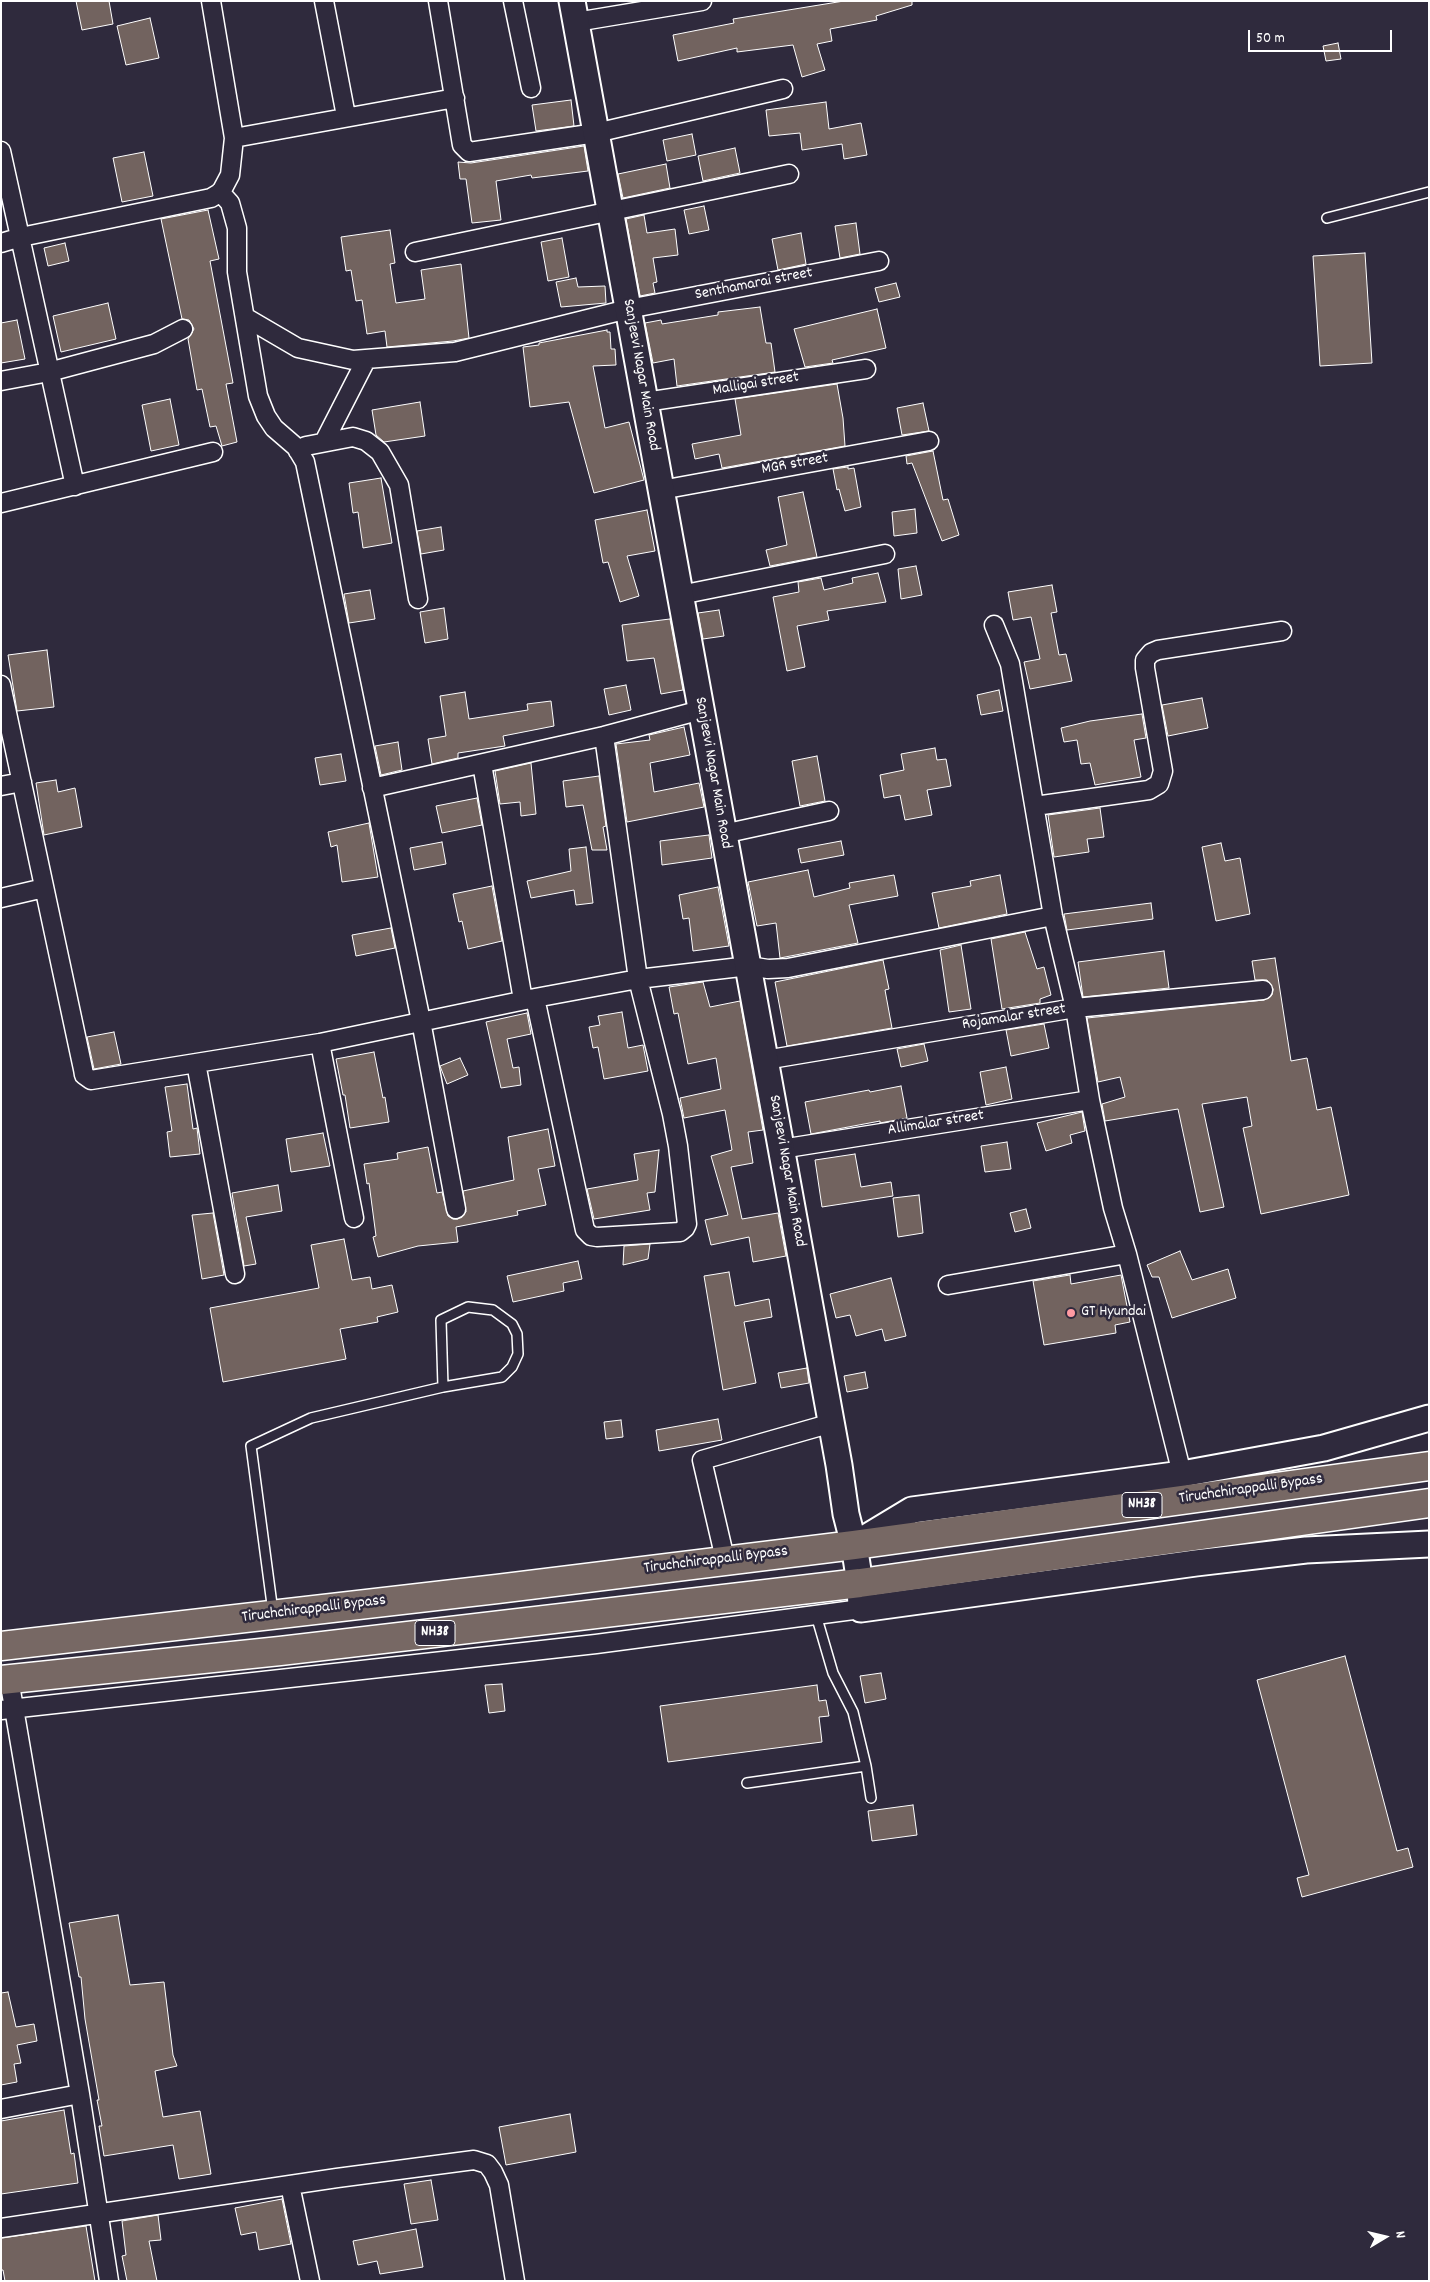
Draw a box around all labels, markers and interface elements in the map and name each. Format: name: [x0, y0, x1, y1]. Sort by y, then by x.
scale bar: [1250, 20, 1394, 52]
text: 50 m: [1256, 28, 1285, 50]
street label: Senthamarai street: [694, 264, 814, 306]
street label: Sanjeevi Nagar Main Road: [617, 298, 663, 452]
street label: Malligai street: [711, 369, 801, 401]
street label: MGR street: [760, 450, 830, 480]
street label: Sanjeevi Nagar Main Road: [689, 696, 735, 850]
street label: Rojamalar street: [961, 1000, 1067, 1036]
street label: Sanjeevi Nagar Main Road: [763, 1094, 809, 1248]
street label: Allimalar street: [886, 1107, 986, 1141]
place label: GT Hyundai: [1081, 1303, 1146, 1323]
marker: GT Hyundai: [1065, 1307, 1077, 1319]
street label: Tiruchchirappalli Bypass: [1178, 1470, 1324, 1510]
road number: NH38: [1122, 1492, 1162, 1518]
street label: Tiruchchirappalli Bypass: [643, 1543, 789, 1579]
street label: Tiruchchirappalli Bypass: [241, 1592, 387, 1628]
road number: NH38: [415, 1620, 455, 1646]
north arrow: [1360, 2212, 1410, 2262]
text: N: [1389, 2230, 1410, 2240]

